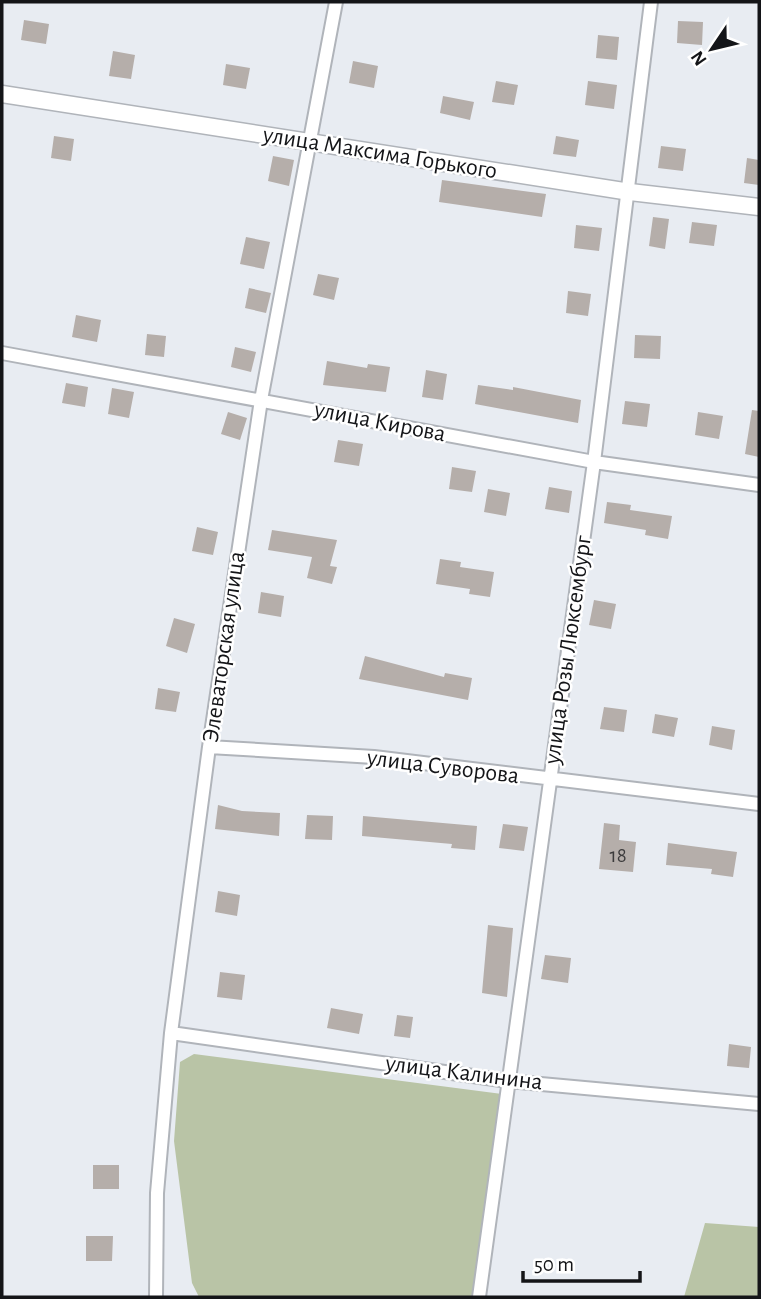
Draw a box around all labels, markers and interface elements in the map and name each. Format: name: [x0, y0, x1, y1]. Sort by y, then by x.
north arrow: [677, 14, 747, 84]
text: N: [688, 47, 711, 69]
street label: улица Максима Горького: [260, 122, 499, 183]
street label: улица Кирова: [311, 397, 448, 446]
street label: улица Розы Люксембург: [540, 533, 596, 767]
street label: Элеваторская улица: [199, 550, 249, 744]
street label: улица Суворова: [365, 746, 520, 788]
house number: 18: [609, 845, 627, 866]
street label: улица Калинина: [383, 1051, 544, 1095]
scale bar: [523, 1240, 640, 1284]
text: 50 m: [534, 1254, 574, 1275]

